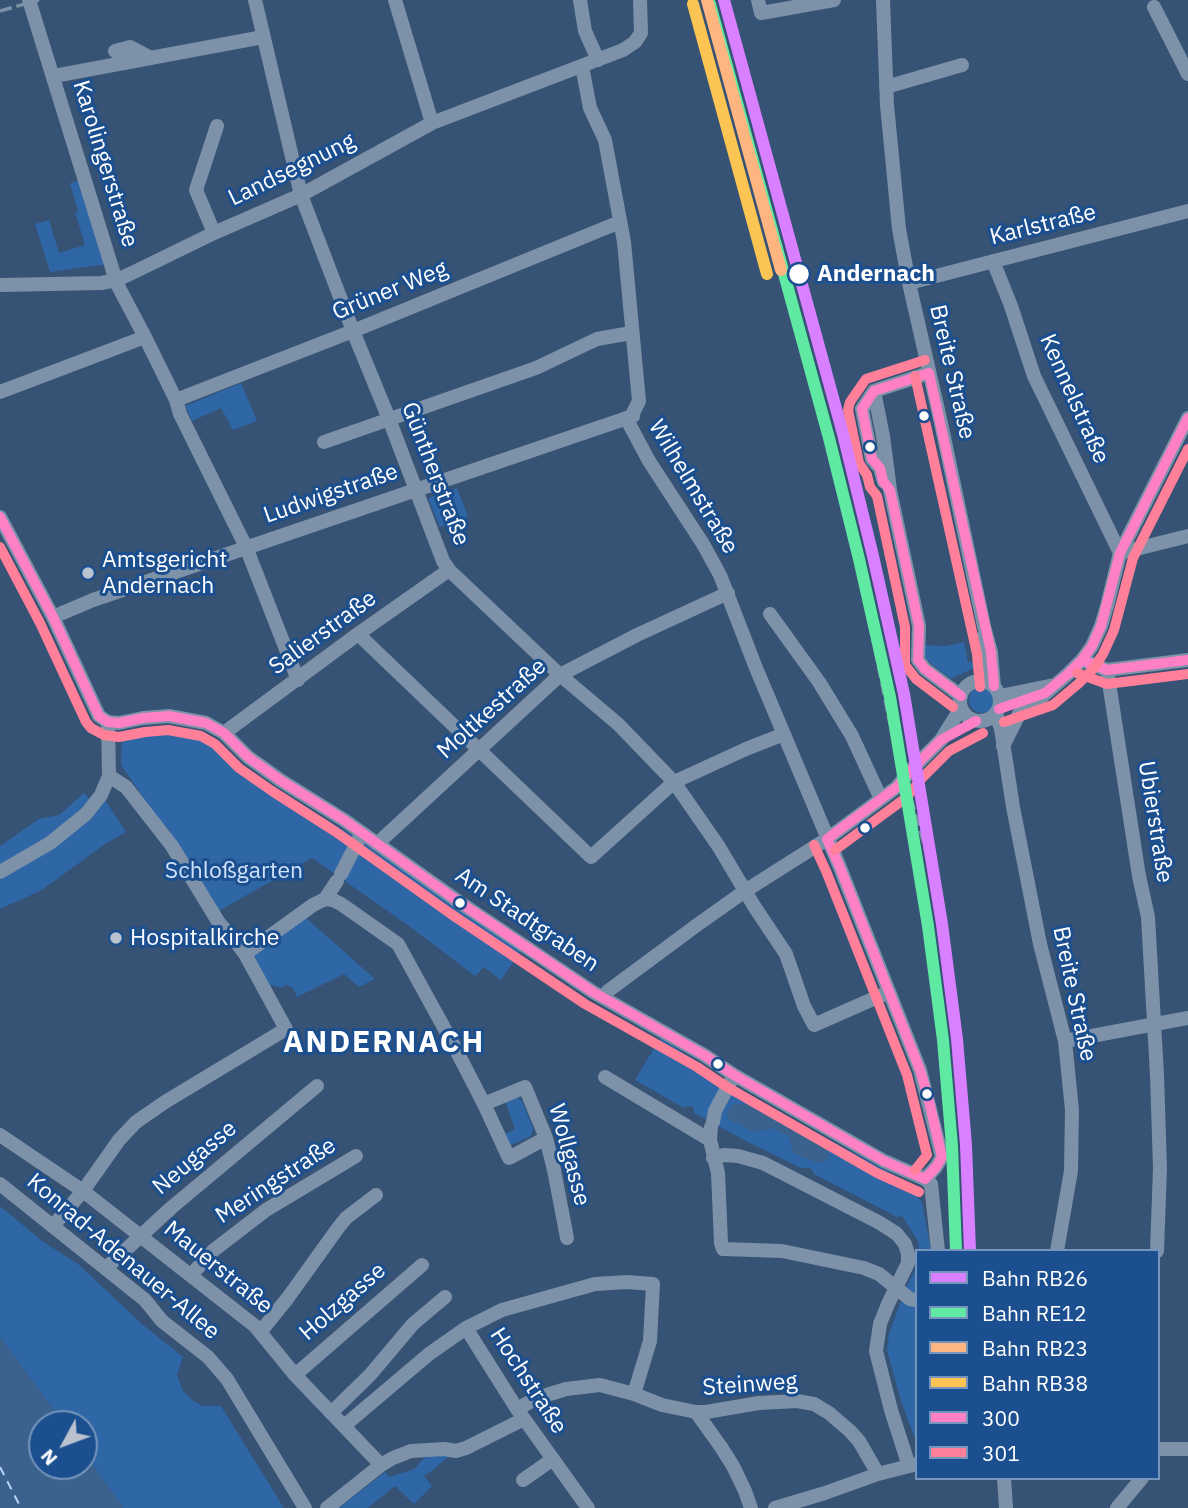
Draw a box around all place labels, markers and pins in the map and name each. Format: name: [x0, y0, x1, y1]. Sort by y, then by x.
place label: Andernach: [817, 260, 935, 288]
marker: Andernach: [787, 262, 811, 286]
unlabelled marker: [917, 409, 931, 423]
unlabelled marker: [863, 440, 877, 454]
place label: Amtsgericht Andernach: [102, 546, 227, 600]
marker: Amtsgericht Andernach: [80, 565, 96, 581]
unlabelled marker: [858, 821, 872, 835]
unlabelled marker: [453, 896, 467, 910]
place label: Hospitalkirche: [130, 924, 279, 952]
marker: Hospitalkirche: [108, 930, 124, 946]
unlabelled marker: [711, 1057, 725, 1071]
unlabelled marker: [920, 1087, 934, 1101]

